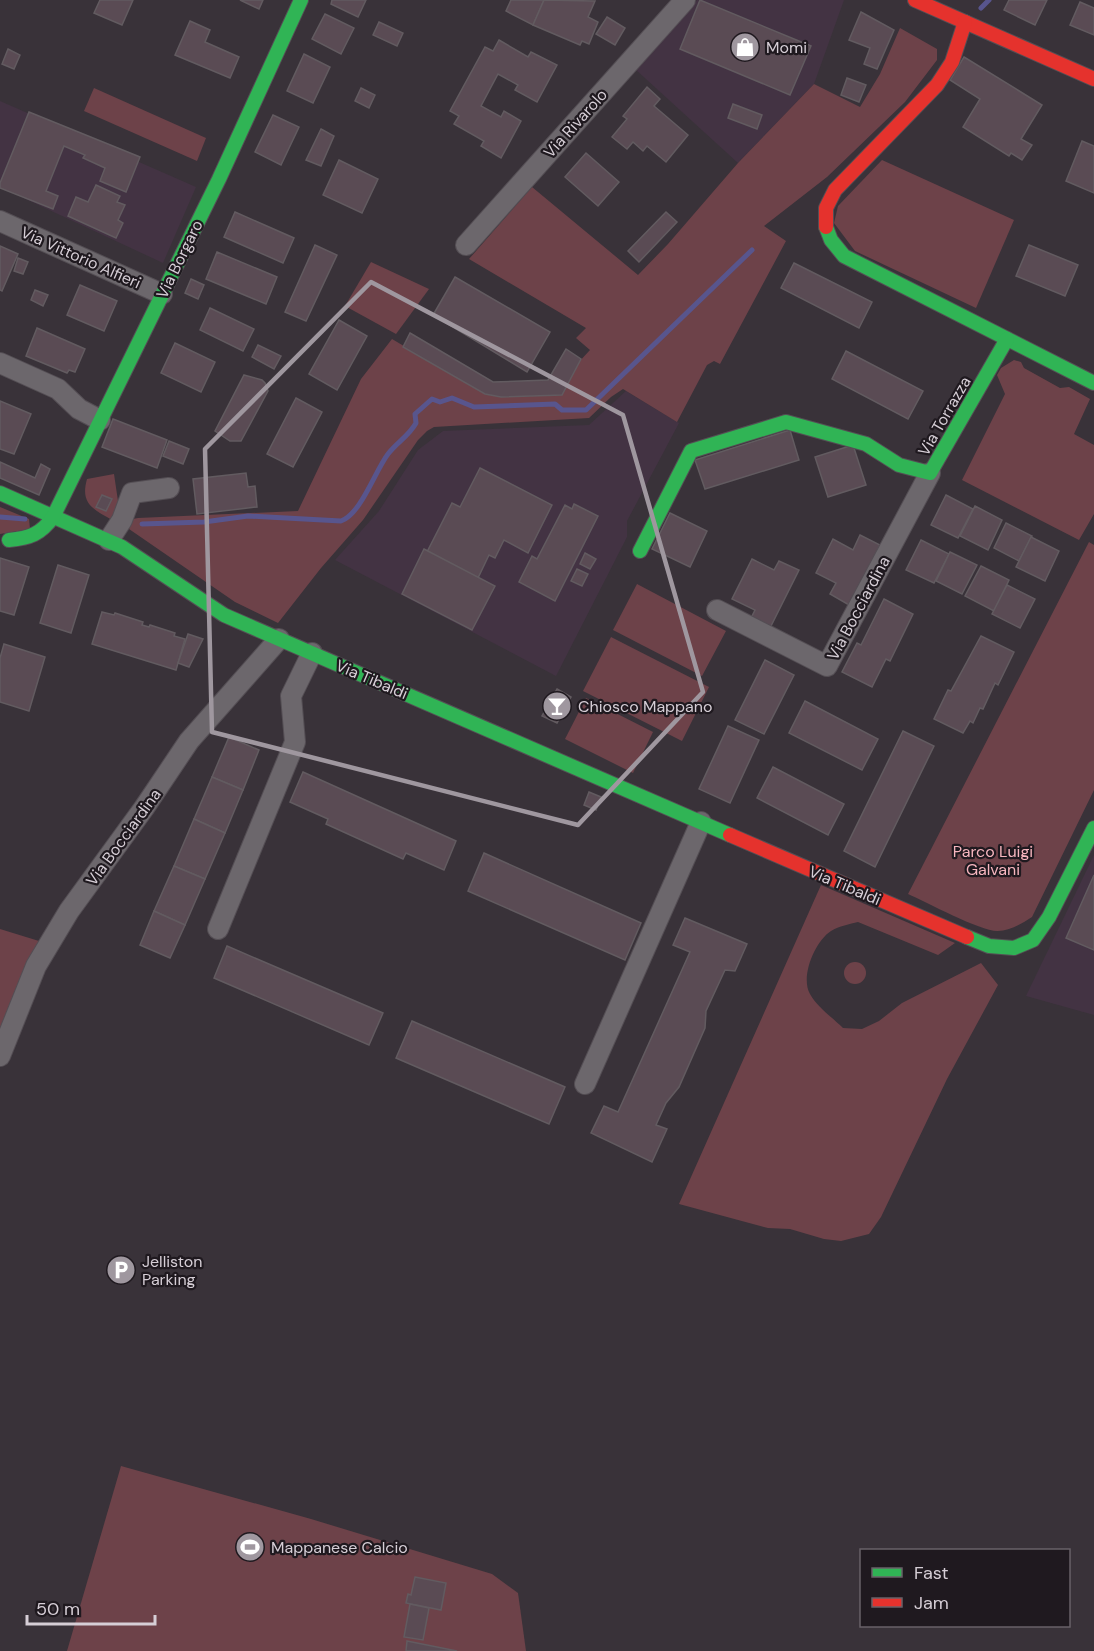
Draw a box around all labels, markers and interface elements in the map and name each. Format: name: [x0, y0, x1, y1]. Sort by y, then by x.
shop icon: Momi: [729, 31, 761, 63]
place label: Momi: [766, 37, 807, 58]
street label: Via Rivarolo: [539, 84, 612, 162]
street label: Via Borgaro: [151, 216, 208, 302]
street label: Via Vittorio Alfieri: [17, 222, 144, 293]
street label: Via Torrazza: [913, 373, 976, 460]
street label: Via Bocciardina: [822, 553, 895, 664]
street label: Via Tibaldi: [332, 655, 411, 704]
bar icon: Chiosco Mappano: [541, 690, 573, 722]
place label: Chiosco Mappano: [578, 696, 713, 717]
street label: Via Bocciardina: [81, 785, 166, 890]
park label: Parco Luigi Galvani: [953, 841, 1033, 880]
street label: Via Tibaldi: [805, 861, 884, 910]
place label: Jelliston Parking: [142, 1251, 202, 1290]
parking icon: Jelliston Parking: [105, 1254, 137, 1286]
sports icon: Mappanese Calcio: [234, 1531, 266, 1563]
place label: Mappanese Calcio: [271, 1537, 408, 1558]
legend: [860, 1549, 1070, 1627]
text: Fast: [914, 1561, 949, 1585]
scale bar: [27, 1588, 154, 1626]
text: Jam: [914, 1591, 949, 1615]
text: 50 m: [36, 1597, 80, 1621]

